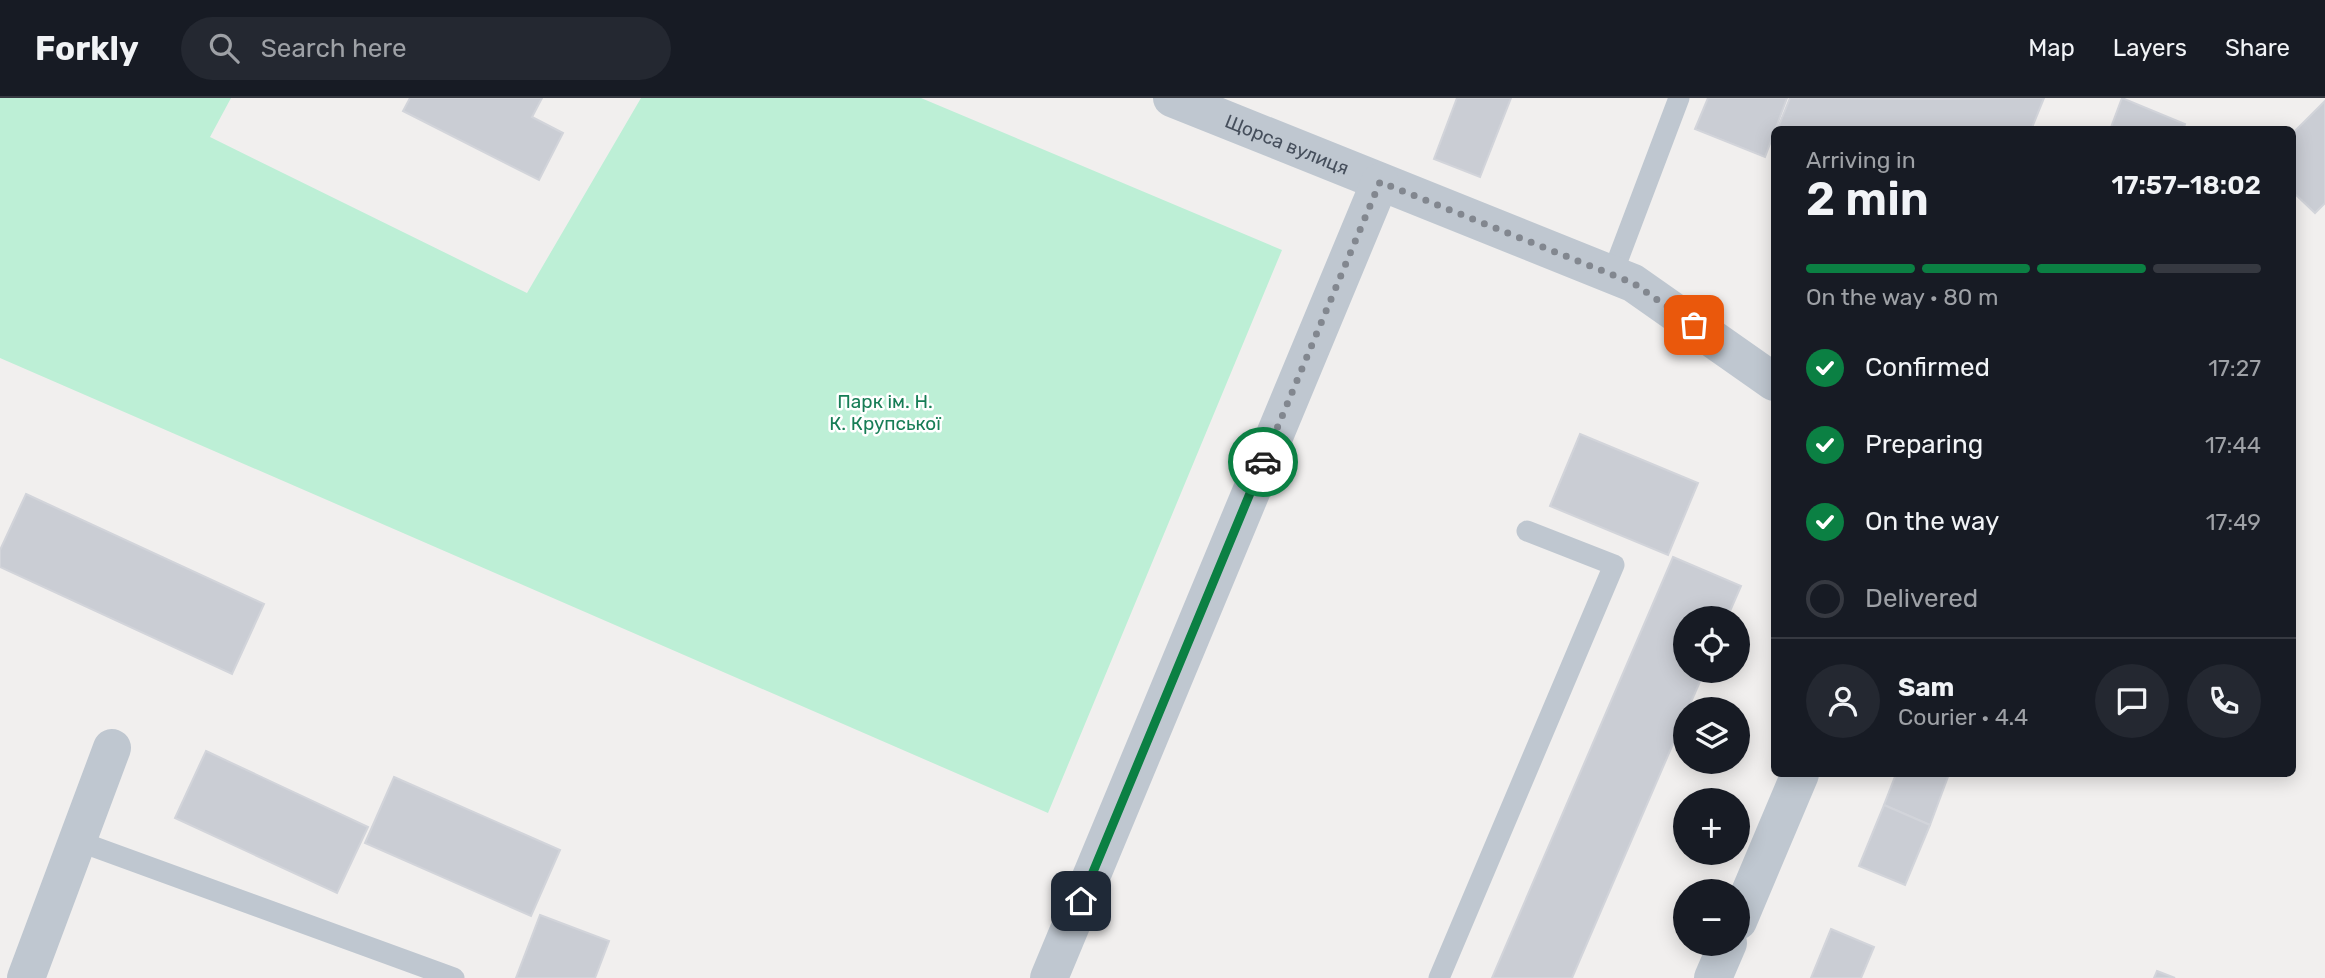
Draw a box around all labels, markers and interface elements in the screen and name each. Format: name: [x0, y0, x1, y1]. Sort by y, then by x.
search box: [181, 17, 671, 80]
text: Forkly: [35, 29, 139, 68]
icon: search: [205, 29, 243, 67]
text: Search here: [261, 33, 407, 64]
text: Map: [2028, 34, 2075, 62]
text: Layers: [2113, 34, 2187, 62]
text: Share: [2225, 34, 2290, 62]
street label: Щорса вулиця: [1222, 109, 1352, 179]
text: Arriving in: [1806, 146, 1916, 174]
text: 17:57–18:02: [2111, 170, 2261, 201]
text: 2 min: [1806, 172, 1929, 227]
text: On the way · 80 m: [1806, 283, 1998, 311]
pin: [1664, 295, 1724, 355]
icon: bag: [1675, 306, 1713, 344]
icon: check: [1806, 349, 1844, 387]
text: Confirmed: [1865, 352, 1990, 383]
text: 17:27: [2208, 354, 2261, 382]
park label: Парк ім. Н. К. Крупської: [829, 390, 941, 435]
icon: check: [1806, 426, 1844, 464]
courier: [1228, 427, 1298, 497]
text: Preparing: [1865, 429, 1983, 460]
text: 17:44: [2205, 431, 2261, 459]
icon: car: [1244, 443, 1282, 481]
icon: check: [1806, 503, 1844, 541]
text: On the way: [1865, 506, 1999, 537]
text: 17:49: [2206, 508, 2261, 536]
text: Delivered: [1865, 583, 1978, 614]
map controls: [1673, 606, 1750, 956]
button: locate: [1673, 606, 1750, 683]
button: person: [1806, 664, 1880, 738]
button: chat: [2095, 664, 2169, 738]
button: phone: [2187, 664, 2261, 738]
text: Sam: [1898, 672, 1954, 703]
button: layers: [1673, 697, 1750, 774]
text: Courier · 4.4: [1898, 703, 2028, 731]
button: +: [1673, 788, 1750, 865]
pin: [1051, 871, 1111, 931]
button: −: [1673, 879, 1750, 956]
icon: home: [1062, 882, 1100, 920]

